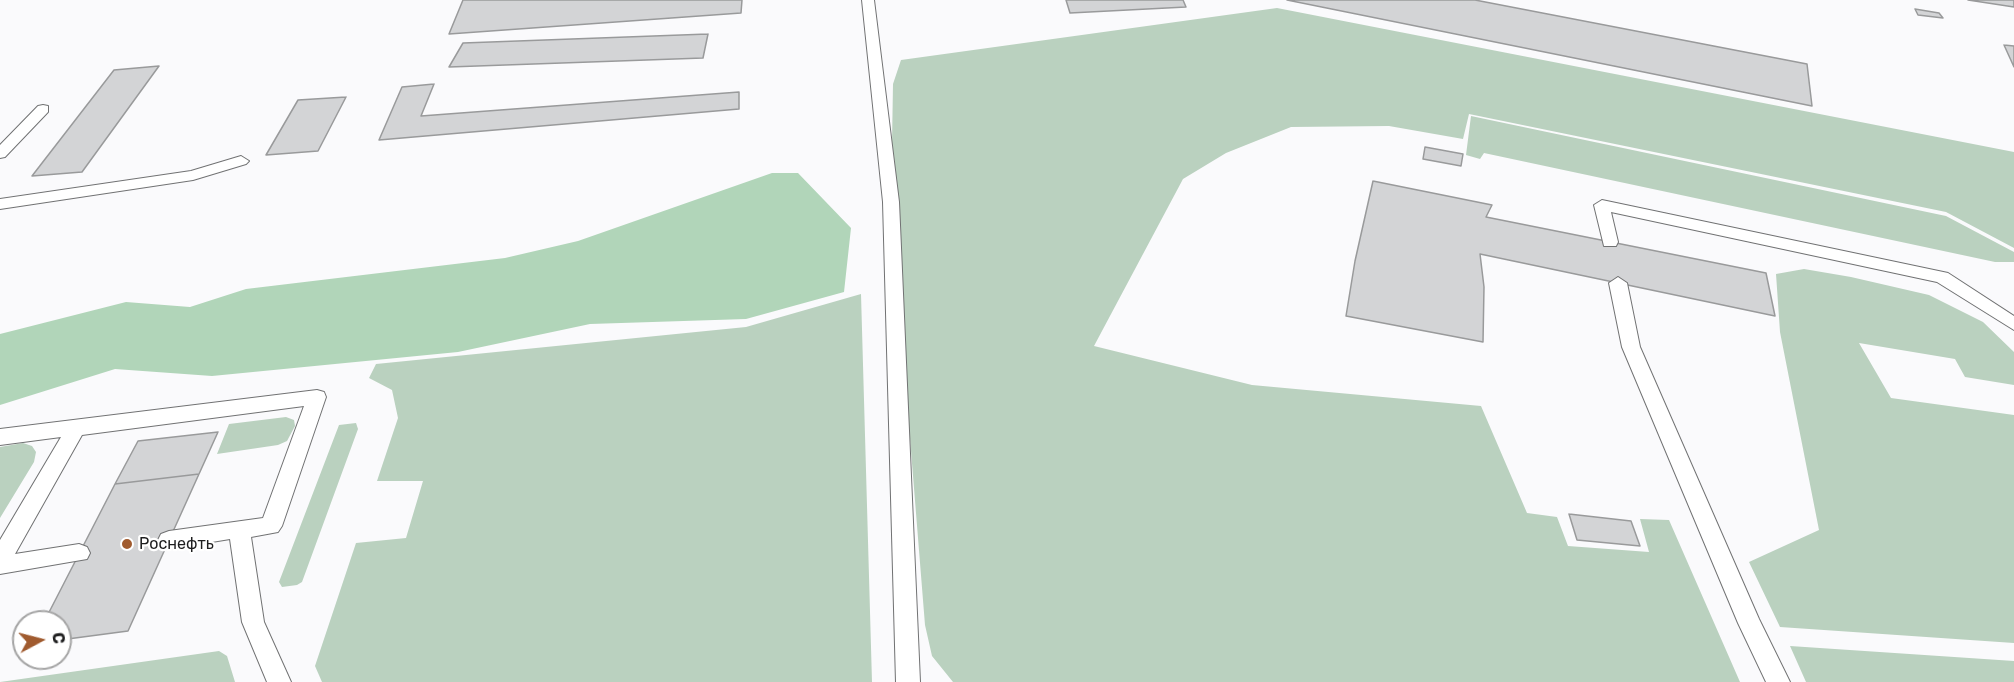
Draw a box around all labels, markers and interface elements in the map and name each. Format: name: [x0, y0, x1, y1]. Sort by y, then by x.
place label: Роснефть: [139, 534, 214, 554]
marker: Роснефть: [120, 537, 134, 551]
north arrow: [12, 610, 72, 670]
text: С: [48, 631, 68, 645]

